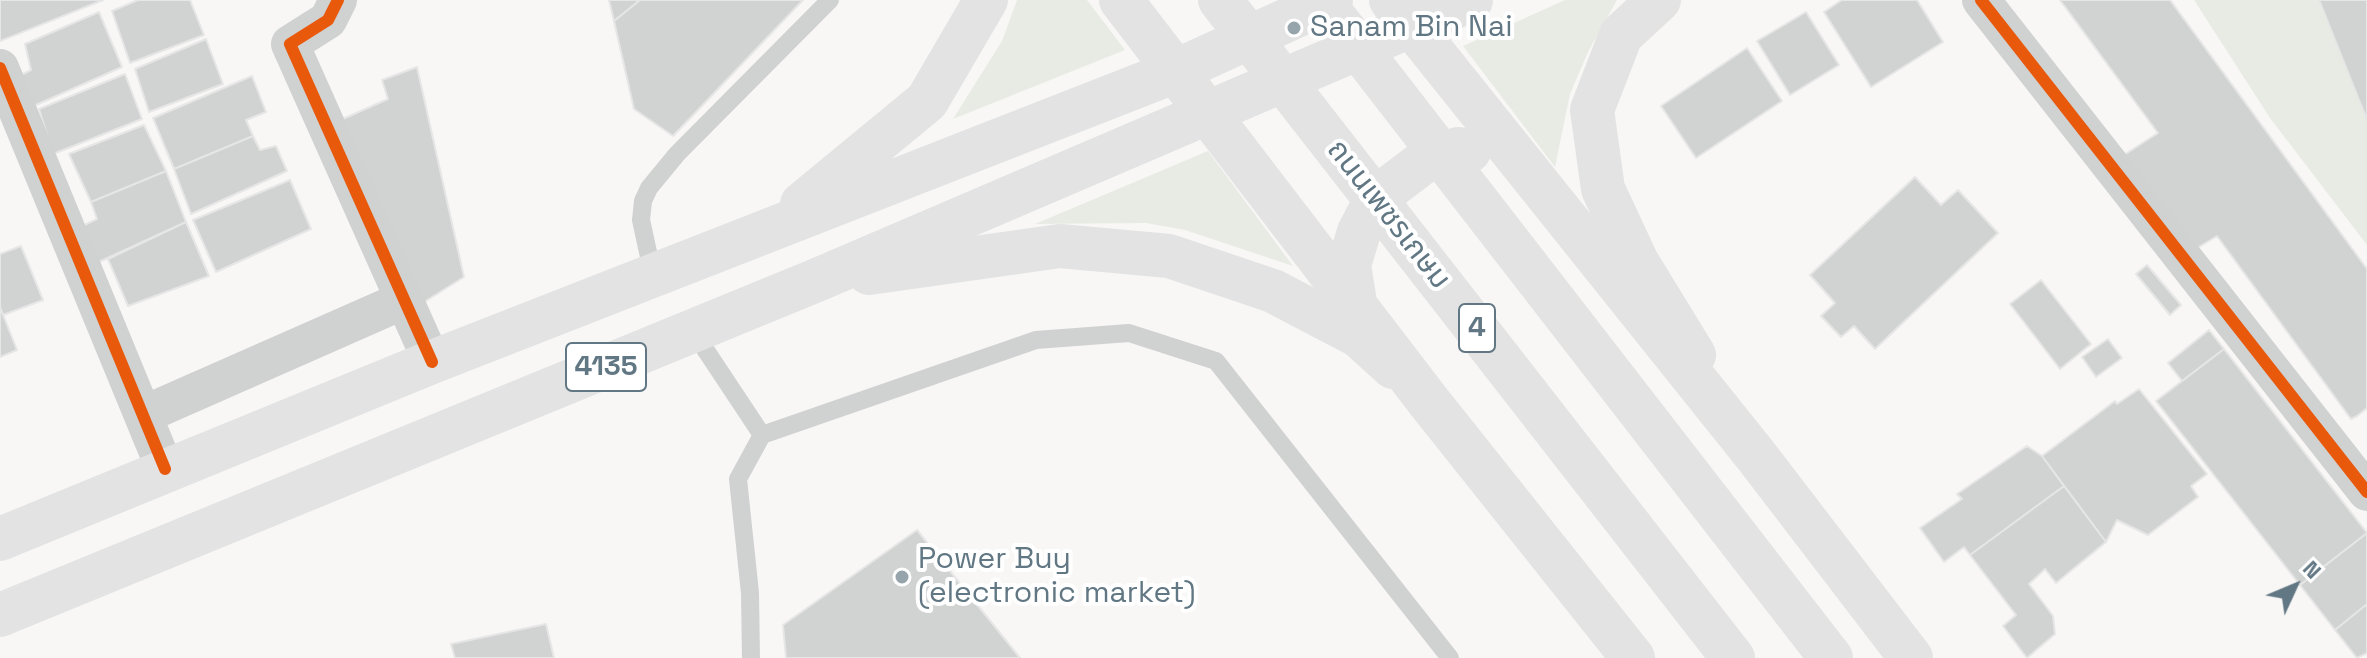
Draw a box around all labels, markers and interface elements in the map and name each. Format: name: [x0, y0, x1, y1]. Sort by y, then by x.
place label: Sanam Bin Nai: [1310, 10, 1513, 46]
marker: Sanam Bin Nai: [1285, 19, 1303, 37]
street label: ถนนเพชรเกษม: [1319, 133, 1457, 297]
road number: 4: [1459, 304, 1495, 352]
road number: 4135: [566, 343, 646, 391]
place label: Power Buy (electronic market): [918, 542, 1196, 612]
north arrow: [2255, 546, 2335, 626]
text: N: [2297, 554, 2327, 584]
marker: Power Buy (electronic market): [893, 568, 911, 586]

